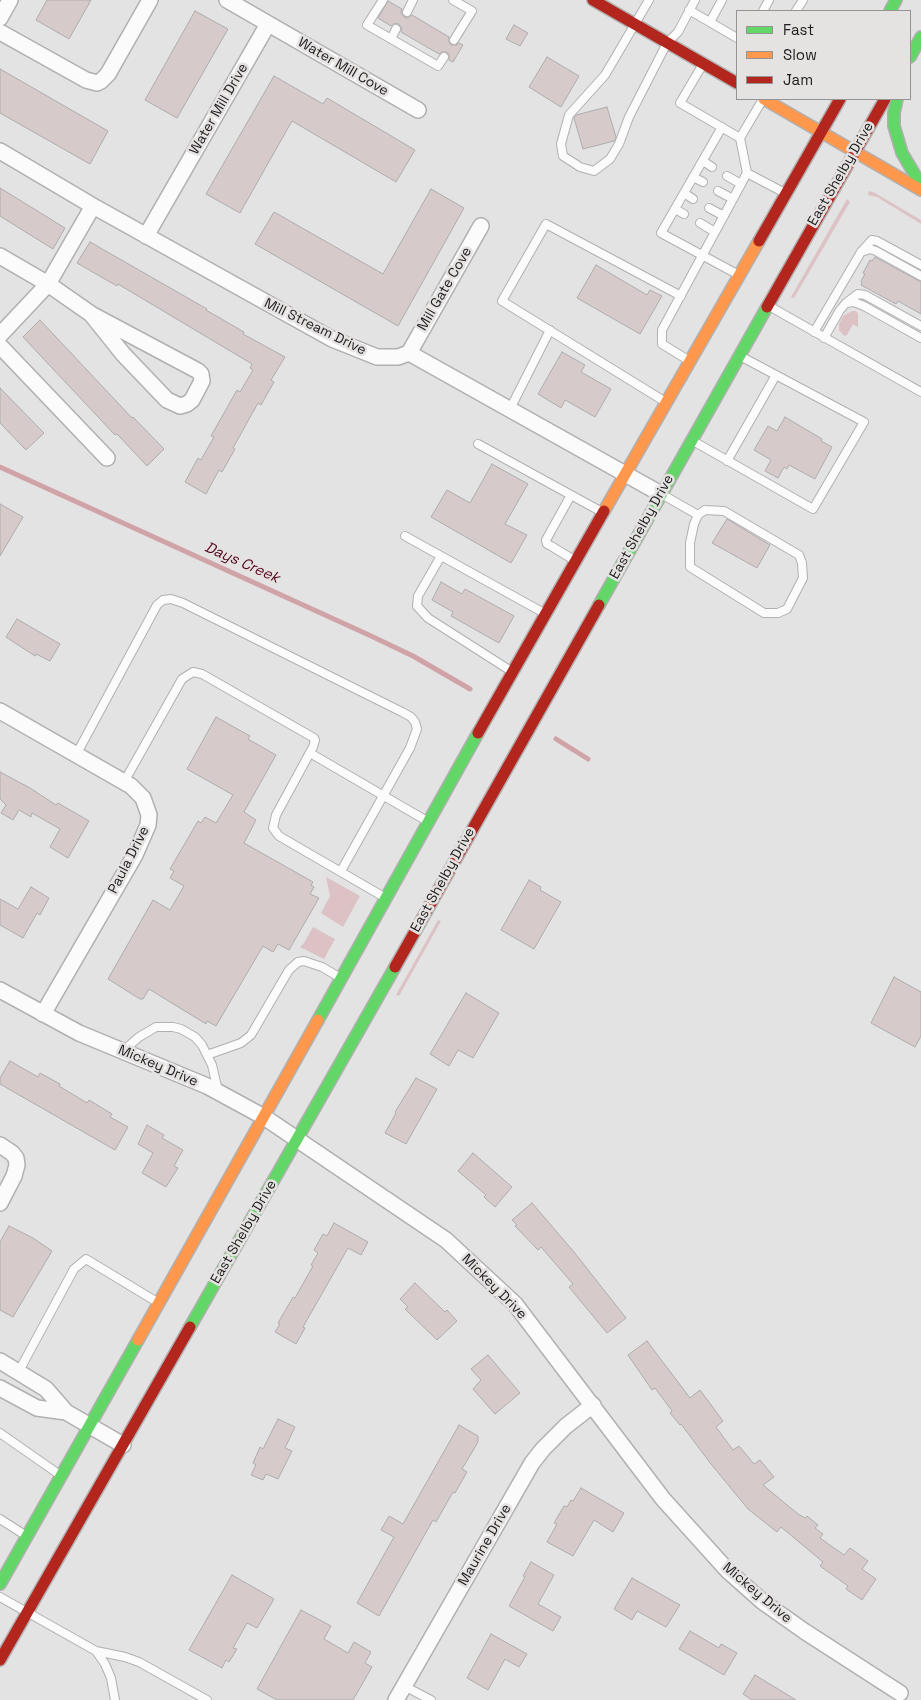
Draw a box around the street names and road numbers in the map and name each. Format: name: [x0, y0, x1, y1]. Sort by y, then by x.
street label: Water Mill Cove: [295, 34, 391, 100]
street label: Water Mill Drive: [186, 60, 252, 158]
street label: East Shelby Drive: [805, 119, 877, 229]
street label: Mill Gate Cove: [414, 244, 476, 334]
street label: Mill Stream Drive: [261, 295, 369, 359]
street label: East Shelby Drive: [606, 472, 678, 582]
street label: Paula Drive: [105, 824, 153, 896]
street label: East Shelby Drive: [407, 825, 479, 935]
street label: Mickey Drive: [116, 1042, 200, 1090]
street label: East Shelby Drive: [208, 1177, 280, 1287]
street label: Mickey Drive: [458, 1251, 530, 1323]
street label: Maurine Drive: [455, 1501, 515, 1589]
street label: Mickey Drive: [719, 1559, 795, 1627]

